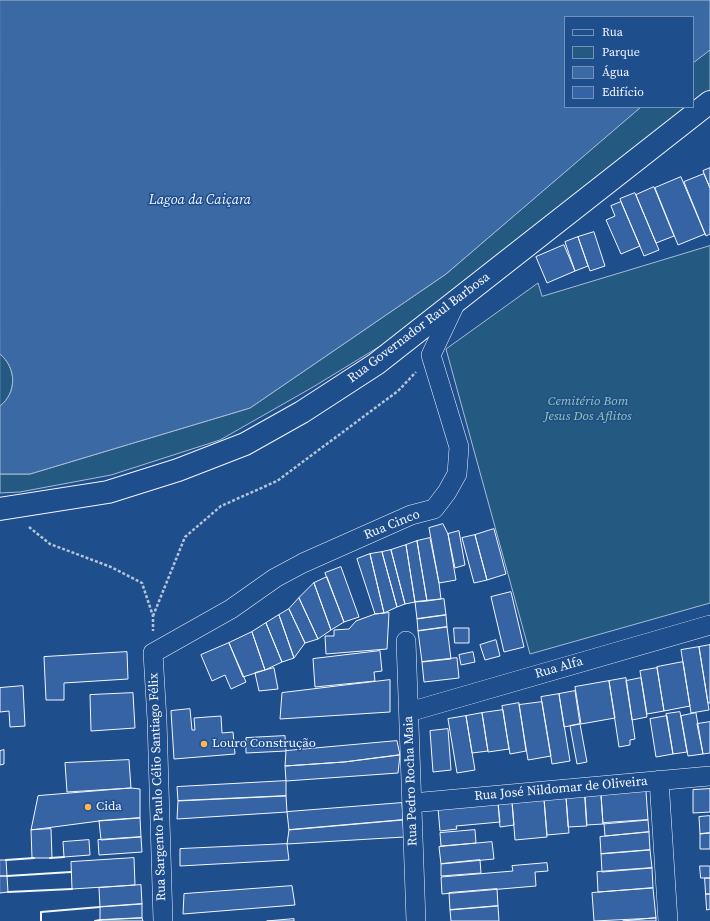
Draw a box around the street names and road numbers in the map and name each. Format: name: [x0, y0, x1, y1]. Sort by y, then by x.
street label: Rua Governador Raul Barbosa: [345, 269, 493, 387]
street label: Rua Cinco: [362, 507, 422, 543]
street label: Rua Alfa: [533, 654, 585, 682]
street label: Rua Sargento Paulo Célio Santiago Félix: [146, 673, 170, 901]
street label: Rua Pedro Rocha Maia: [401, 716, 421, 846]
street label: Rua José Nildomar de Oliveira: [474, 774, 648, 804]

